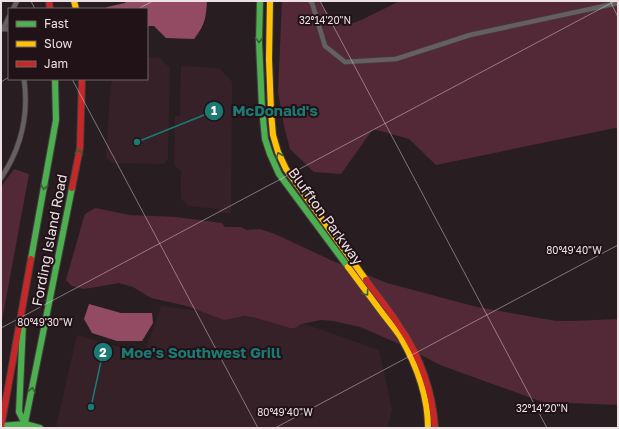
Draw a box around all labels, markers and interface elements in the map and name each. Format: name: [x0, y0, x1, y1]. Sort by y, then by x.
legend: [8, 8, 148, 80]
text: 32°14'20"N: [299, 14, 351, 26]
text: Fast: [44, 16, 69, 31]
text: Slow: [44, 36, 72, 51]
one-way arrow: [255, 37, 263, 43]
text: Jam: [44, 56, 68, 71]
callout: McDonald's: [204, 97, 326, 124]
text: McDonald's: [232, 101, 318, 119]
text: 1: [211, 103, 217, 118]
one-way arrow: [74, 149, 83, 156]
one-way arrow: [276, 151, 284, 158]
street label: Bluffton Parkway: [285, 164, 367, 268]
street label: Fording Island Road: [28, 173, 70, 307]
one-way arrow: [40, 184, 49, 190]
text: 80°49'40"W: [546, 244, 602, 256]
one-way arrow: [361, 288, 368, 295]
text: 80°49'30"W: [17, 316, 73, 328]
callout: Moe's Southwest Grill: [93, 339, 289, 366]
text: Moe's Southwest Grill: [121, 343, 281, 361]
text: 2: [99, 345, 107, 360]
one-way arrow: [27, 387, 35, 393]
text: 32°14'20"N: [516, 402, 568, 414]
text: 80°49'40"W: [257, 406, 313, 418]

